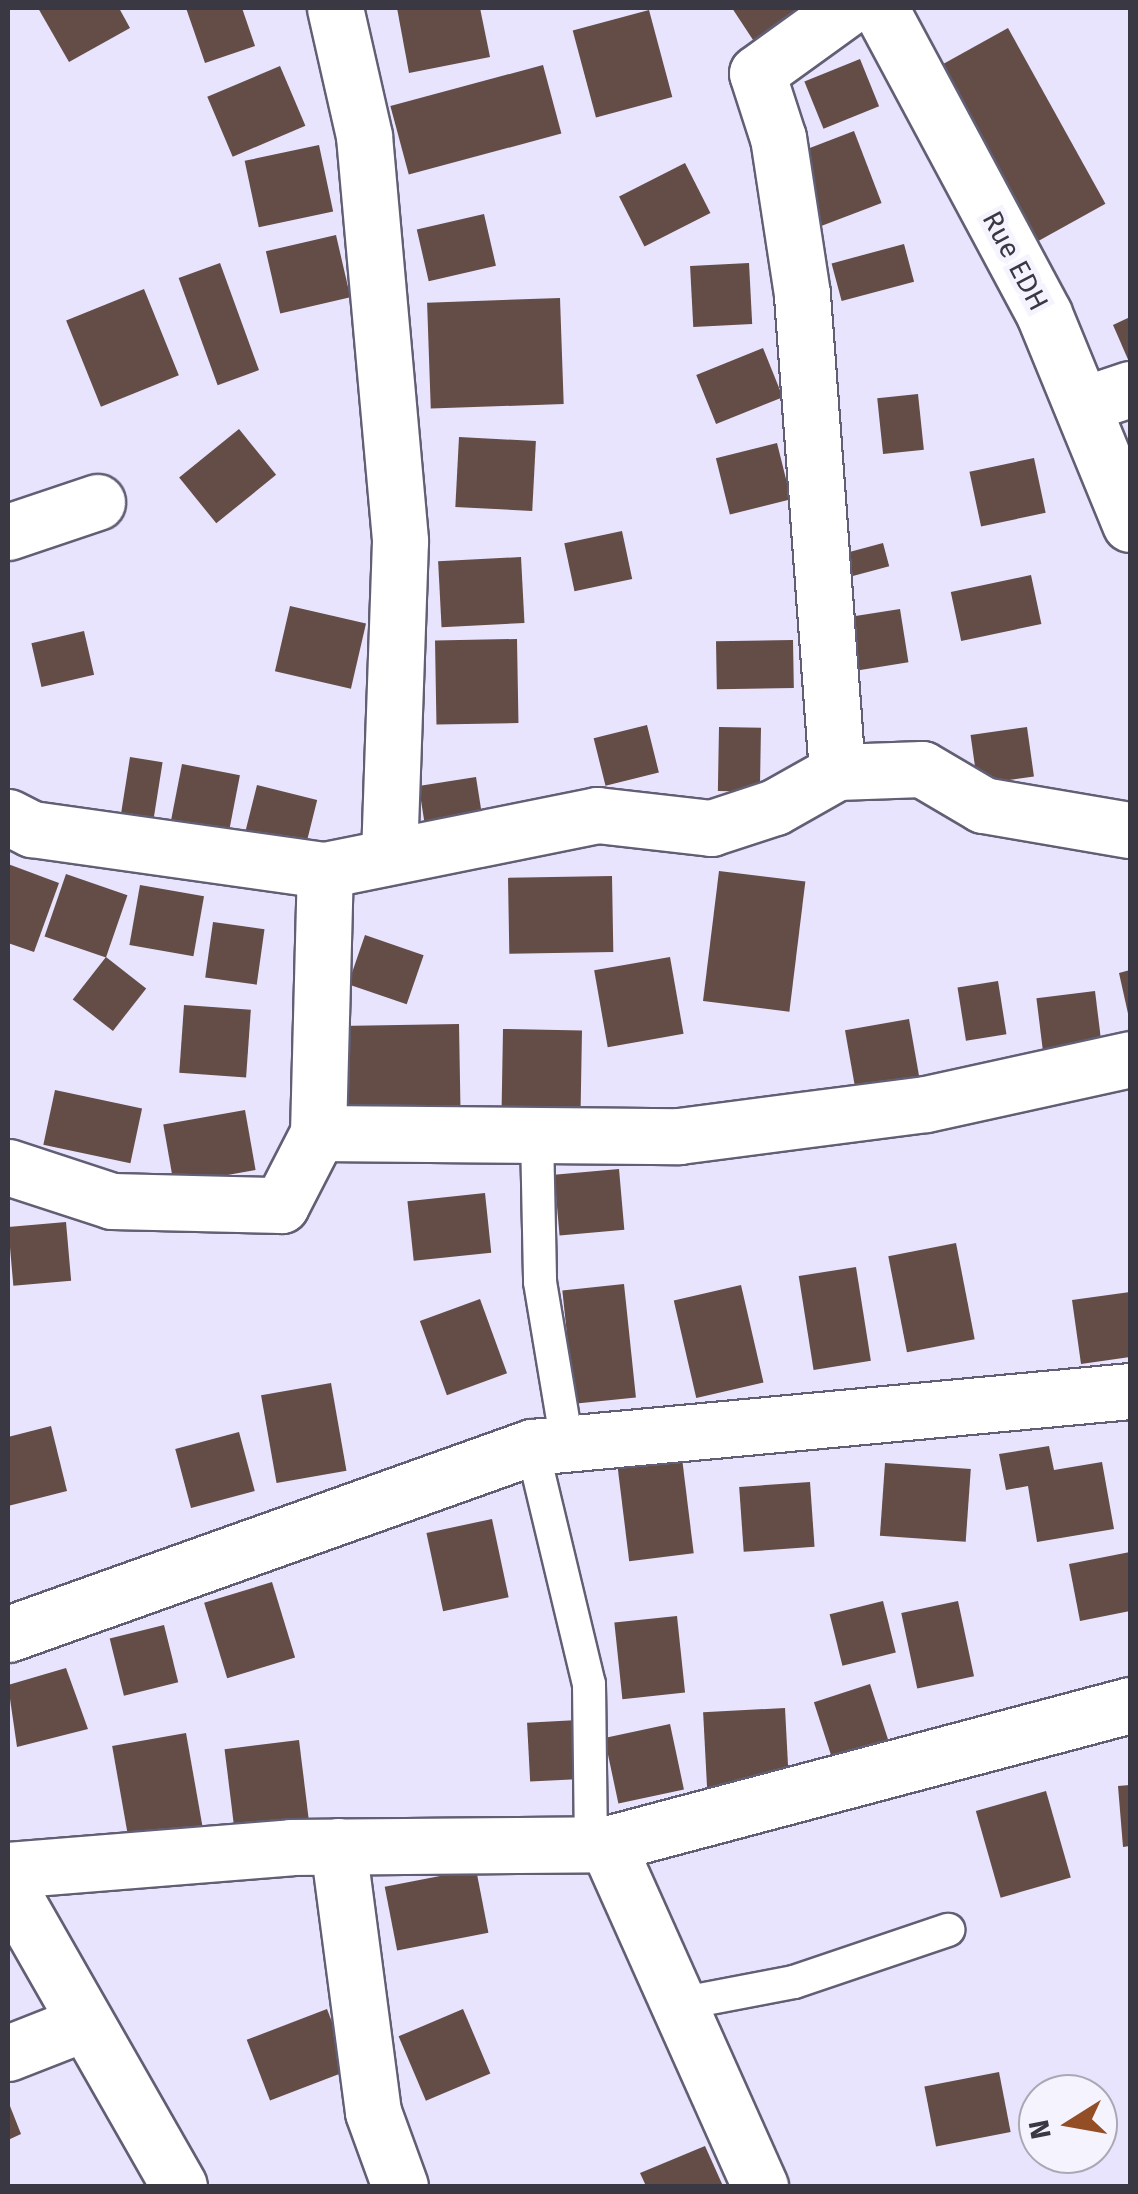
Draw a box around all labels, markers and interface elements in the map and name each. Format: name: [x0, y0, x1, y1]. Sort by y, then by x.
street label: Rue EDH: [975, 205, 1055, 317]
north arrow: [1018, 2074, 1118, 2174]
text: N: [1022, 2117, 1058, 2142]

